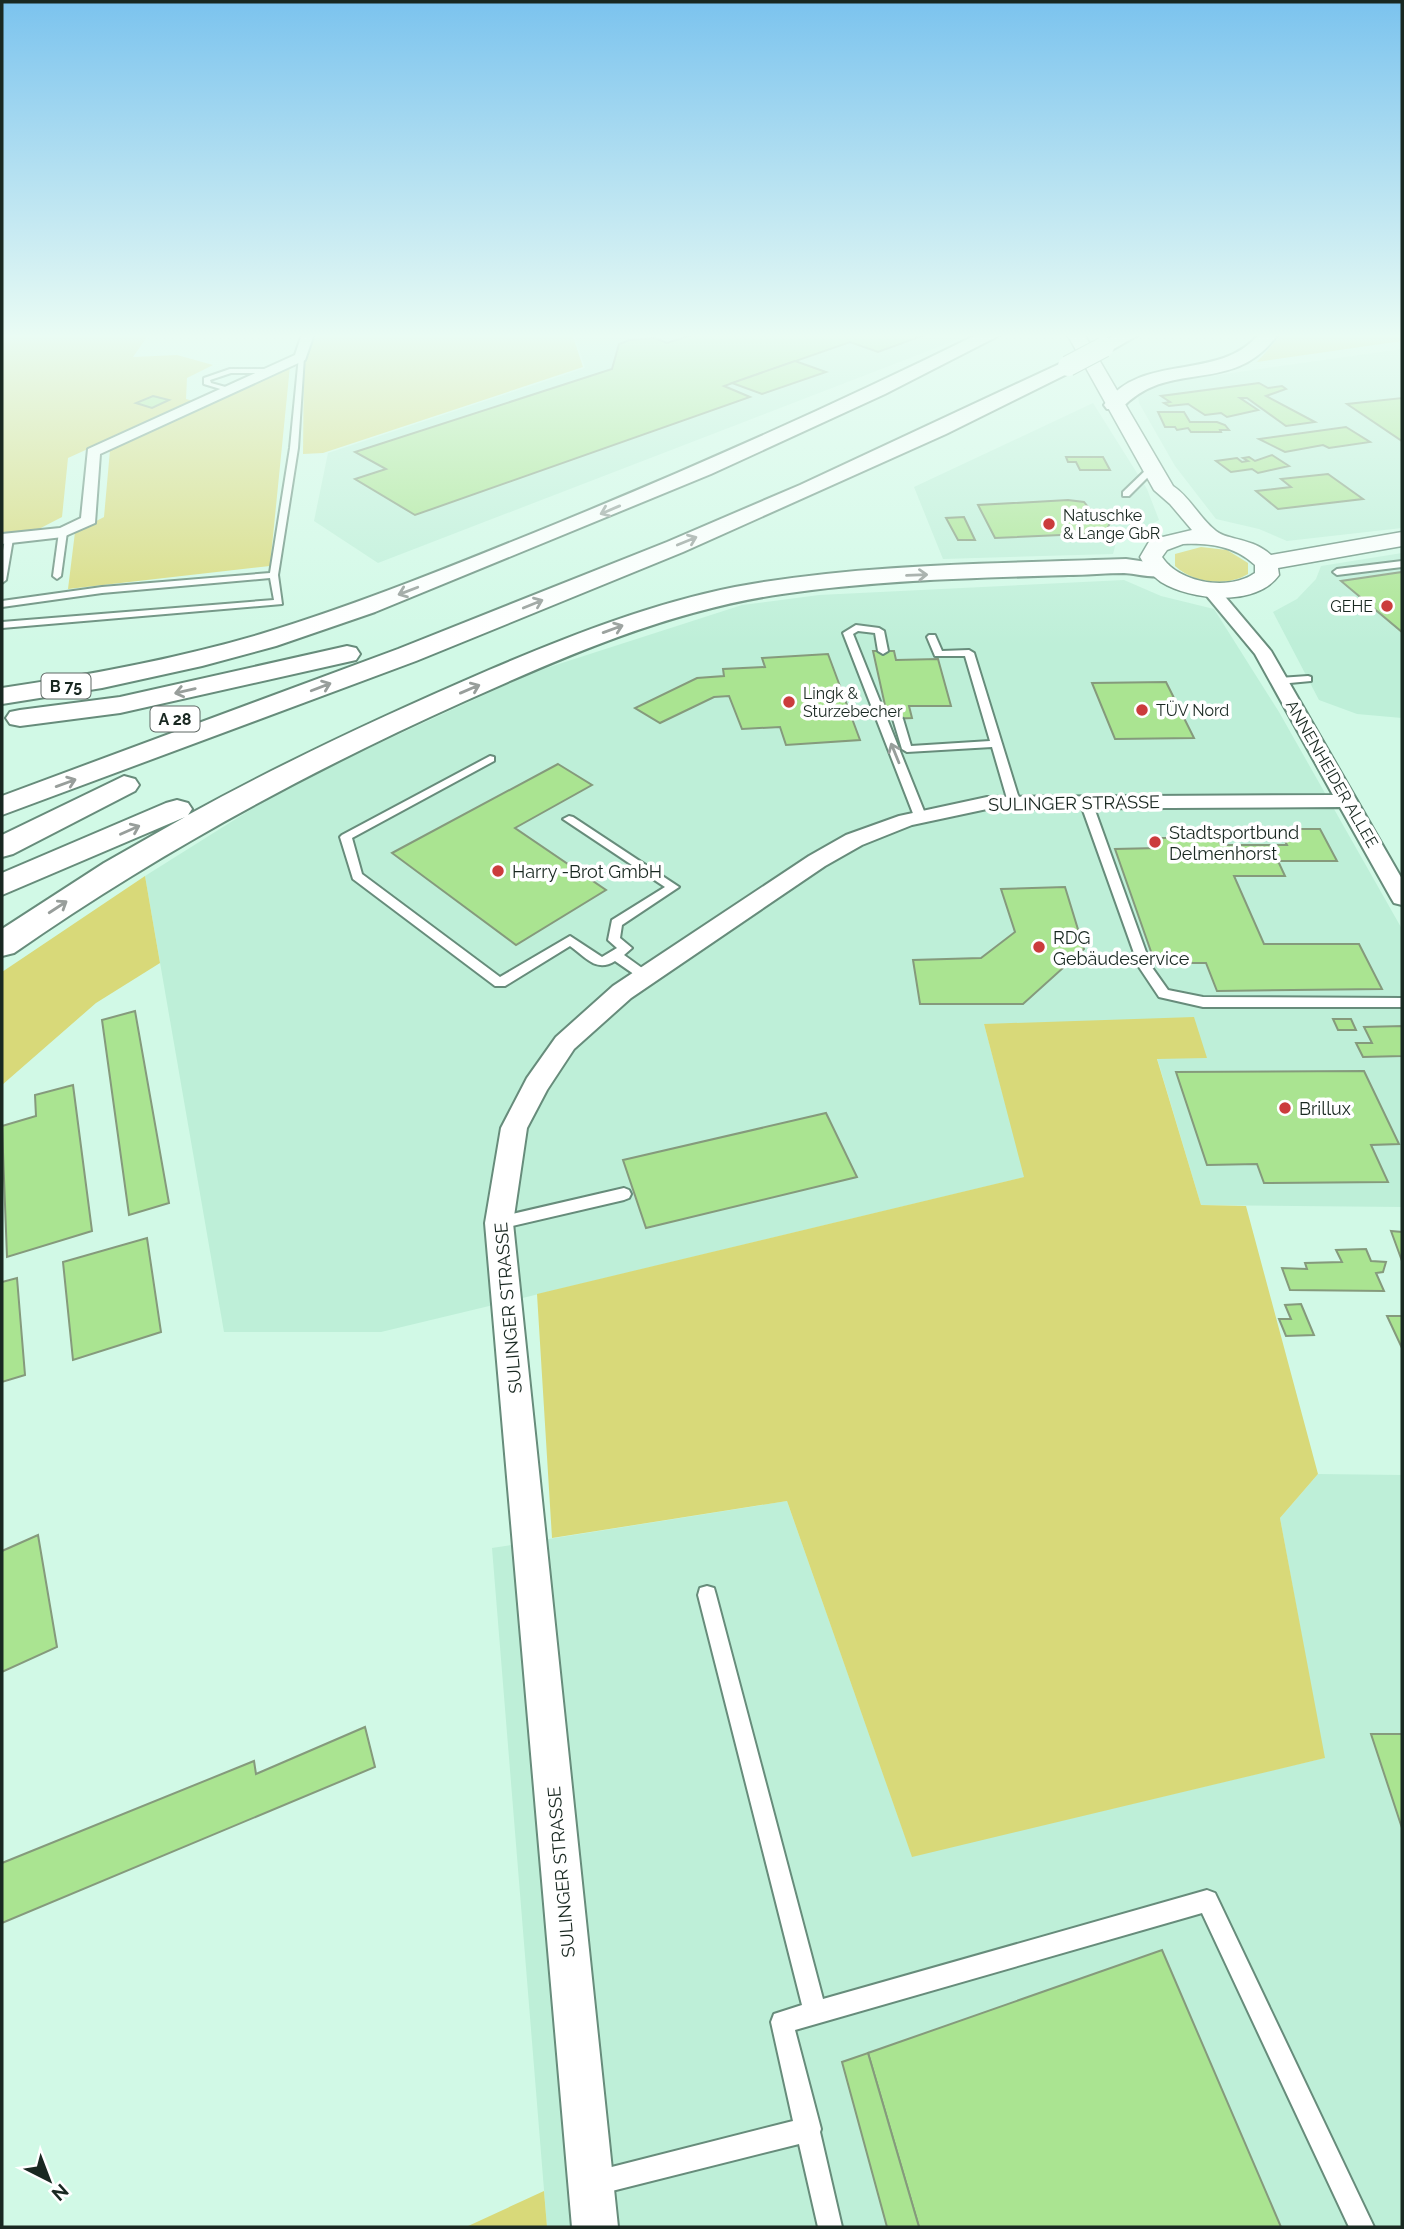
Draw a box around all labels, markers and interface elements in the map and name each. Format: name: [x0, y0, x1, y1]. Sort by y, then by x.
one-way arrow: [599, 504, 621, 517]
place label: Natuschke & Lange GbR: [1063, 506, 1160, 543]
marker: Natuschke & Lange GbR: [1041, 516, 1057, 532]
one-way arrow: [676, 534, 697, 547]
one-way arrow: [905, 568, 928, 581]
one-way arrow: [397, 586, 419, 599]
one-way arrow: [522, 596, 543, 609]
place label: GEHE: [1330, 597, 1373, 616]
marker: GEHE: [1379, 598, 1395, 614]
one-way arrow: [601, 622, 623, 634]
road number: B 75: [42, 674, 90, 698]
one-way arrow: [310, 680, 332, 693]
one-way arrow: [458, 682, 480, 695]
place label: Lingk & Sturzebecher: [803, 684, 903, 721]
one-way arrow: [174, 685, 197, 699]
marker: Lingk & Sturzebecher: [781, 694, 797, 710]
street label: ANNENHEIDER ALLEE: [1282, 697, 1382, 851]
place label: TÜV Nord: [1156, 700, 1229, 720]
marker: TÜV Nord: [1134, 702, 1150, 718]
road number: A 28: [150, 706, 200, 732]
one-way arrow: [888, 742, 901, 764]
one-way arrow: [54, 775, 76, 788]
street label: SULINGER STRASSE: [988, 791, 1160, 815]
place label: Stadtsportbund Delmenhorst: [1169, 822, 1299, 864]
one-way arrow: [119, 823, 141, 836]
marker: Stadtsportbund Delmenhorst: [1147, 834, 1163, 850]
place label: Harry -Brot GmbH: [512, 861, 662, 882]
marker: Harry -Brot GmbH: [490, 863, 506, 879]
one-way arrow: [48, 899, 68, 913]
place label: RDG Gebäudeservice: [1053, 927, 1190, 969]
marker: RDG Gebäudeservice: [1031, 939, 1047, 955]
place label: Brillux: [1299, 1098, 1351, 1119]
marker: Brillux: [1277, 1100, 1293, 1116]
street label: SULINGER STRASSE: [490, 1221, 526, 1395]
street label: SULINGER STRASSE: [543, 1785, 579, 1959]
north arrow: [14, 2145, 84, 2215]
text: N: [48, 2180, 73, 2206]

